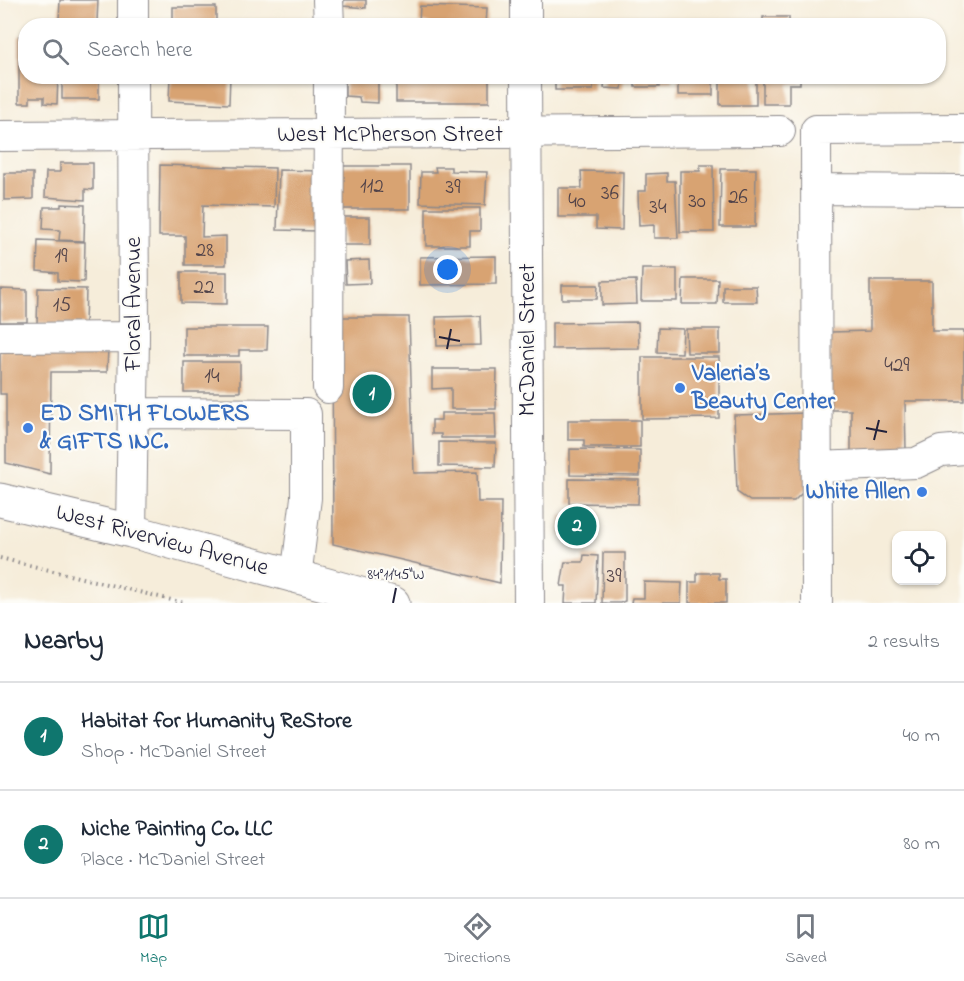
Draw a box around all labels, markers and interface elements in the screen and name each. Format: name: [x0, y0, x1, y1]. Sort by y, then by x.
search box: [18, 18, 946, 84]
icon: search: [39, 35, 72, 68]
text: Search here: [87, 35, 192, 67]
street label: West McPherson Street: [277, 118, 503, 153]
house number: 112: [360, 172, 384, 202]
house number: 39: [446, 173, 461, 203]
house number: 36: [601, 179, 619, 209]
house number: 26: [728, 183, 748, 213]
house number: 40: [568, 187, 586, 217]
house number: 30: [688, 187, 706, 217]
house number: 34: [649, 193, 667, 223]
house number: 28: [196, 236, 214, 266]
street label: Floral Avenue: [117, 237, 152, 372]
house number: 19: [55, 242, 68, 272]
your location: [433, 255, 462, 284]
street label: McDaniel Street: [511, 263, 546, 417]
house number: 22: [194, 273, 214, 303]
house number: 15: [53, 291, 71, 321]
house number: 429: [884, 351, 910, 381]
place label: Valeria’s Beauty Center: [691, 357, 836, 421]
house number: 14: [204, 362, 220, 392]
pin: 1: [352, 372, 392, 416]
marker: Valeria’s Beauty Center: [673, 381, 687, 395]
place label: ED SMITH FLOWERS & GIFTS INC.: [39, 397, 250, 460]
marker: ED SMITH FLOWERS & GIFTS INC.: [21, 421, 35, 435]
place label: White Allen: [805, 475, 910, 510]
marker: White Allen: [915, 485, 929, 499]
street label: West Riverview Avenue: [52, 496, 273, 586]
pin: 2: [558, 504, 596, 548]
map controls: [892, 531, 946, 585]
button: locate: [892, 531, 946, 585]
house number: 39: [607, 562, 622, 592]
text: 84°11'45"W: [368, 564, 424, 586]
text: Nearby: [24, 623, 103, 661]
text: 2 results: [868, 628, 940, 657]
text: Habitat for Humanity ReStore: [81, 706, 352, 738]
text: 1: [40, 722, 47, 751]
text: 40 m: [903, 722, 940, 751]
text: Shop · McDaniel Street: [81, 738, 267, 767]
text: Niche Painting Co. LLC: [81, 814, 273, 846]
text: 2: [39, 830, 48, 859]
text: 80 m: [903, 830, 940, 859]
text: Place · McDaniel Street: [81, 846, 265, 875]
tab: Map: [137, 910, 170, 970]
tab: Directions: [444, 910, 511, 970]
tab: Saved: [785, 910, 827, 970]

